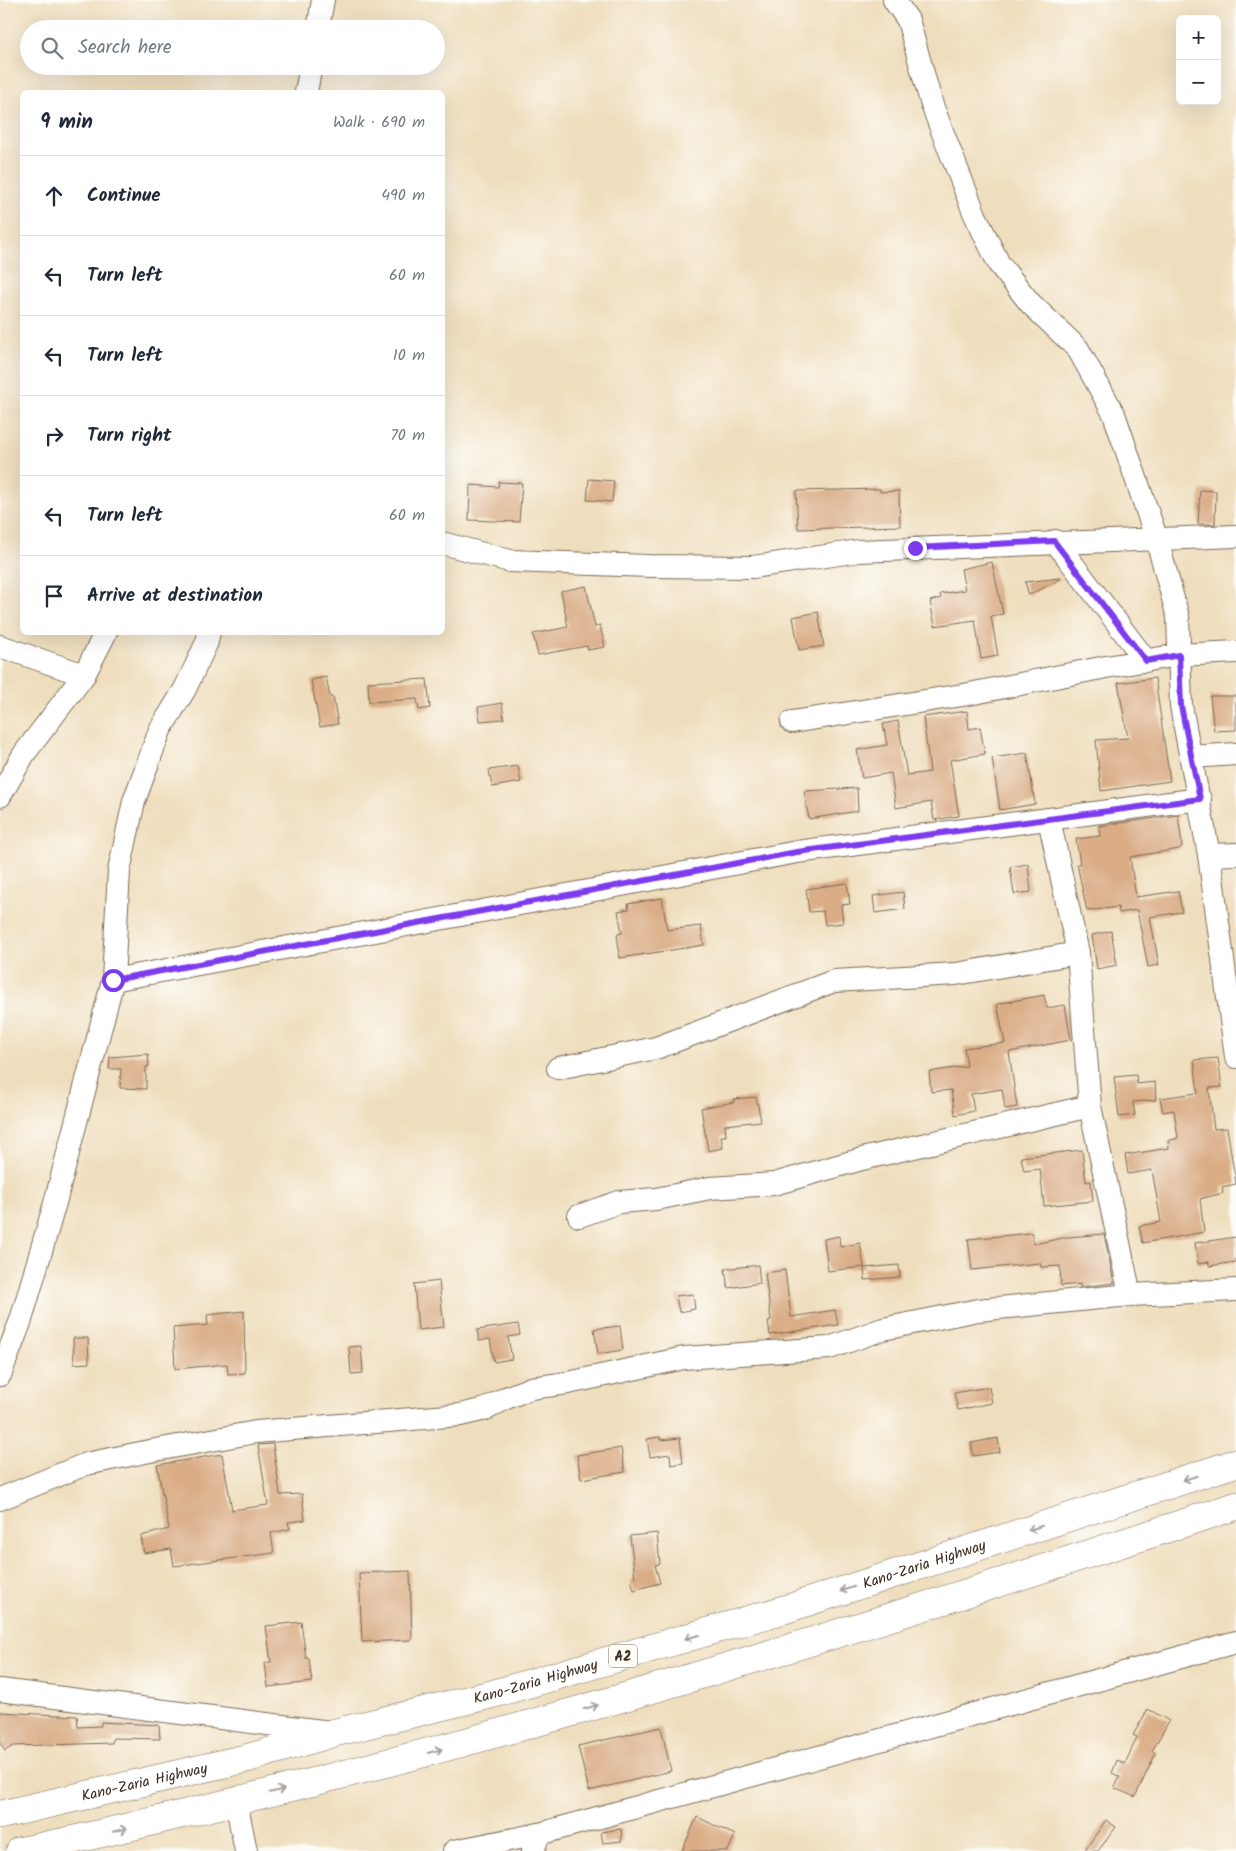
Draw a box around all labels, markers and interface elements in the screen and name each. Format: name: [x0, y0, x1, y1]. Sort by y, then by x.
map controls: [1176, 15, 1221, 105]
button: +: [1176, 15, 1221, 60]
search box: [20, 20, 445, 75]
text: Search here: [78, 33, 172, 63]
icon: search: [38, 34, 66, 62]
button: −: [1176, 60, 1221, 105]
text: 9 min: [40, 106, 93, 139]
text: Walk · 690 m: [333, 110, 425, 135]
text: Continue: [87, 181, 160, 211]
icon: ahead: [40, 182, 68, 210]
text: 490 m: [381, 183, 425, 208]
text: Turn left: [87, 261, 162, 291]
icon: left: [40, 262, 68, 290]
text: 60 m: [389, 263, 425, 288]
text: Turn left: [87, 341, 162, 371]
icon: left: [40, 342, 68, 370]
text: 10 m: [393, 343, 425, 368]
text: Turn right: [87, 421, 172, 451]
icon: right: [40, 422, 68, 450]
text: 70 m: [390, 423, 425, 448]
text: Turn left: [87, 501, 162, 531]
icon: left: [40, 502, 68, 530]
text: 60 m: [389, 503, 425, 528]
route end: [904, 537, 927, 560]
text: Arrive at destination: [87, 581, 263, 611]
icon: arrive: [40, 582, 68, 610]
route start: [102, 969, 125, 992]
one-way arrow: [1182, 1474, 1198, 1484]
one-way arrow: [1027, 1524, 1043, 1534]
street label: Kano-Zaria Highway: [860, 1534, 990, 1596]
one-way arrow: [840, 1585, 856, 1595]
one-way arrow: [684, 1632, 700, 1642]
road number: A2: [609, 1644, 637, 1668]
street label: Kano-Zaria Highway: [471, 1653, 602, 1711]
one-way arrow: [583, 1702, 599, 1711]
one-way arrow: [426, 1746, 442, 1755]
street label: Kano-Zaria Highway: [79, 1757, 211, 1809]
one-way arrow: [269, 1785, 285, 1795]
one-way arrow: [111, 1825, 127, 1834]

